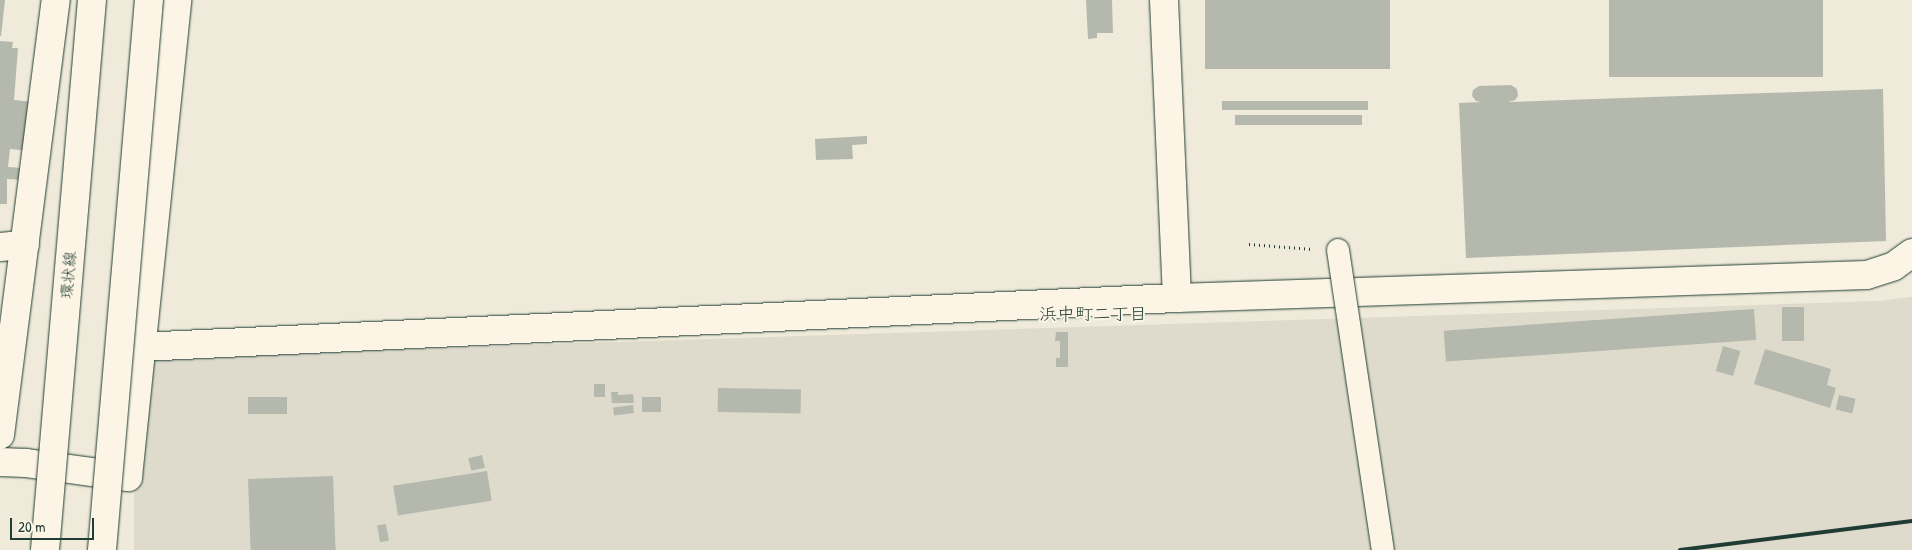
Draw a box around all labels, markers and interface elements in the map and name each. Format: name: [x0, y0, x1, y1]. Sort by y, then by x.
street label: 環状線: [56, 250, 80, 300]
district label: 浜中町二丁目: [1039, 303, 1147, 325]
scale bar: [12, 508, 96, 540]
text: 20 m: [18, 516, 45, 537]

